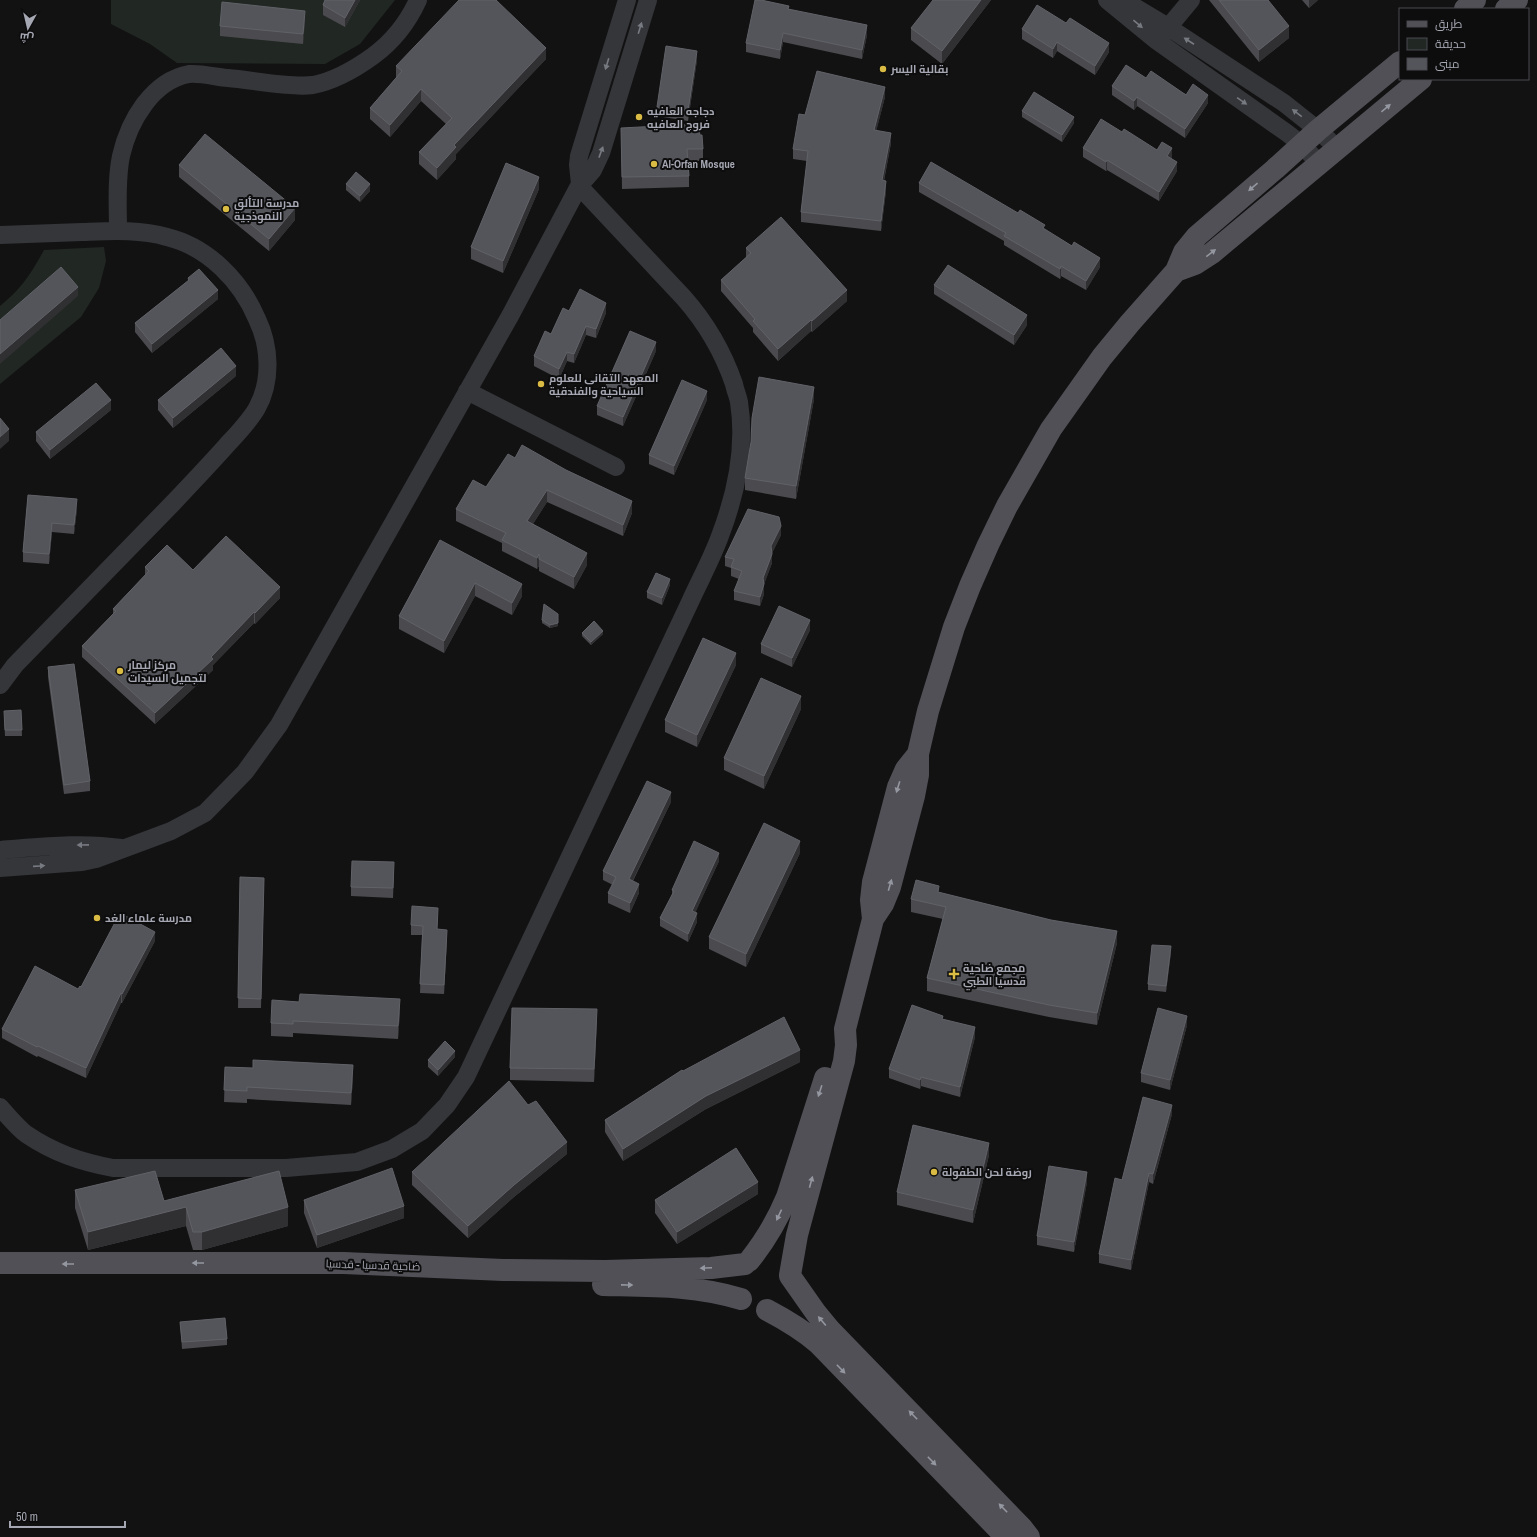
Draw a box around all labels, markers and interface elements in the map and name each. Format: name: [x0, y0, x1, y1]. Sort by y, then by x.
north arrow: [8, 8, 48, 48]
legend: [1399, 8, 1529, 80]
text: طريق: [1435, 16, 1463, 32]
one-way arrow: [1132, 20, 1143, 29]
one-way arrow: [637, 21, 643, 33]
text: ش: [19, 30, 35, 46]
text: حديقة: [1435, 36, 1466, 52]
one-way arrow: [1184, 37, 1194, 45]
text: مبنى: [1435, 56, 1460, 72]
one-way arrow: [604, 58, 610, 70]
place label: بقالية اليسر: [890, 62, 948, 76]
marker: بقالية اليسر: [878, 64, 888, 74]
one-way arrow: [1237, 97, 1248, 105]
one-way arrow: [1381, 103, 1392, 112]
place label: دجاجه العافيه فروج العافيه: [647, 104, 715, 132]
one-way arrow: [1292, 109, 1303, 117]
marker: دجاجه العافيه فروج العافيه: [634, 112, 644, 122]
one-way arrow: [599, 145, 605, 157]
place label: Al-Orfan Mosque: [662, 157, 735, 171]
marker: Al-Orfan Mosque: [649, 159, 659, 169]
one-way arrow: [1248, 183, 1259, 192]
place label: مدرسة التألق النموذجية: [234, 196, 299, 224]
marker: مدرسة التألق النموذجية: [221, 204, 231, 214]
one-way arrow: [1205, 249, 1216, 258]
place label: المعهد التقاني للعلوم السياحية والفندقية: [549, 371, 659, 399]
marker: المعهد التقاني للعلوم السياحية والفندقية: [536, 379, 546, 389]
place label: مركز ليمار لتجميل السيدات: [127, 658, 206, 685]
marker: مركز ليمار لتجميل السيدات: [115, 666, 125, 676]
one-way arrow: [895, 781, 901, 793]
one-way arrow: [76, 842, 89, 848]
one-way arrow: [33, 862, 45, 869]
one-way arrow: [887, 878, 893, 890]
place label: مدرسة علماء الغد: [105, 911, 192, 925]
marker: مدرسة علماء الغد: [92, 913, 102, 923]
place label: مجمع ضاحية قدسيا الطبي: [963, 961, 1026, 991]
marker: مجمع ضاحية قدسيا الطبي: [948, 968, 960, 980]
one-way arrow: [817, 1086, 823, 1098]
place label: روضة لحن الطفولة: [942, 1165, 1032, 1180]
marker: روضة لحن الطفولة: [929, 1167, 939, 1177]
one-way arrow: [809, 1176, 815, 1188]
one-way arrow: [776, 1209, 782, 1221]
street label: ضاحية قدسيا - قدسيا: [325, 1256, 421, 1274]
one-way arrow: [191, 1260, 204, 1266]
one-way arrow: [61, 1261, 74, 1267]
one-way arrow: [699, 1265, 712, 1271]
one-way arrow: [621, 1282, 634, 1288]
one-way arrow: [818, 1316, 827, 1327]
one-way arrow: [836, 1364, 846, 1374]
one-way arrow: [908, 1410, 918, 1420]
one-way arrow: [927, 1456, 937, 1466]
scale bar: [10, 1503, 125, 1529]
one-way arrow: [998, 1503, 1008, 1513]
text: 50 m: [16, 1509, 38, 1525]

